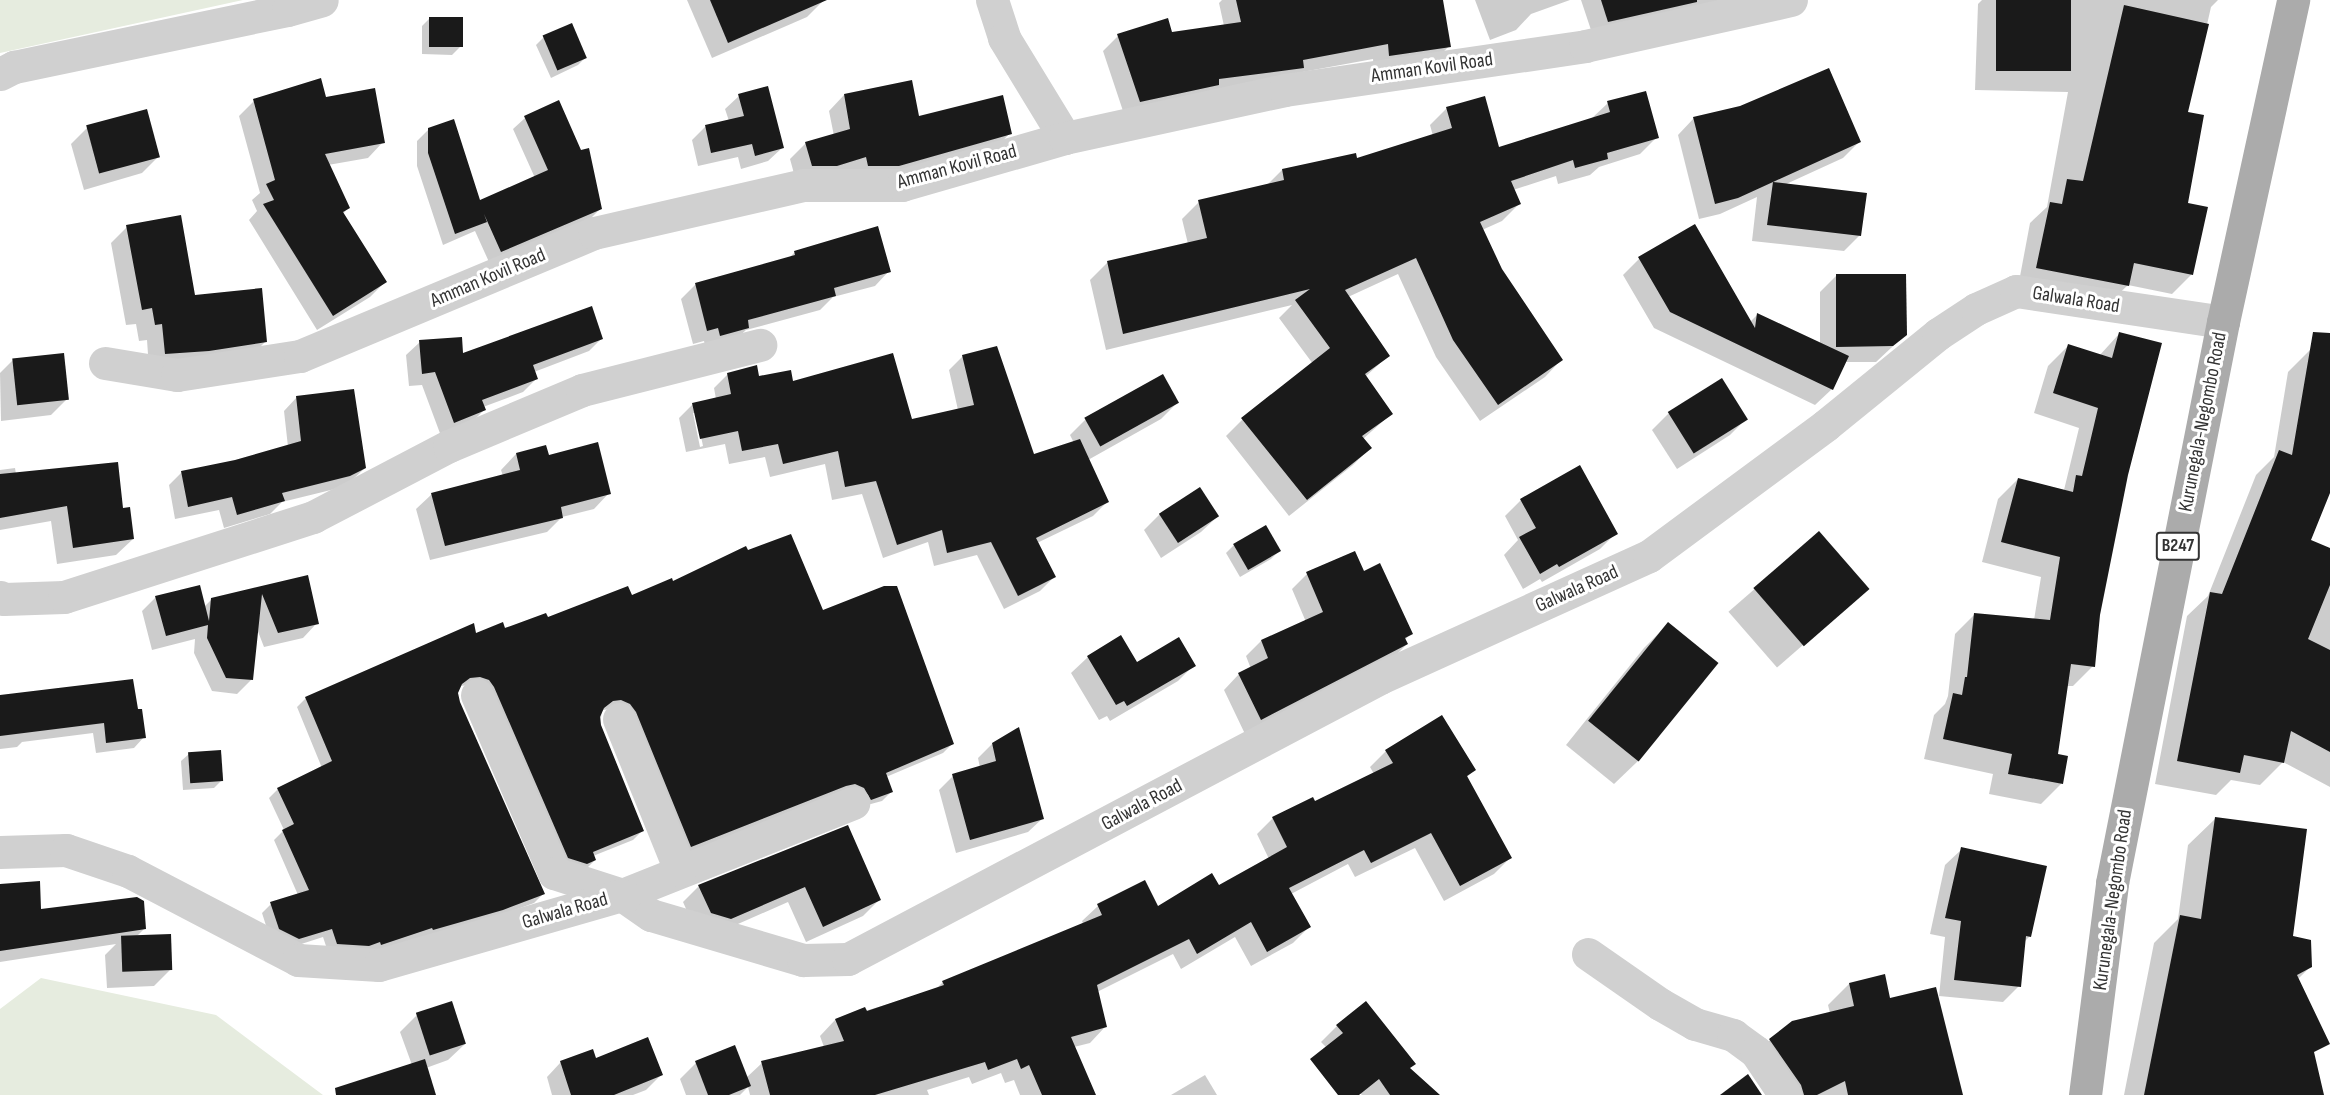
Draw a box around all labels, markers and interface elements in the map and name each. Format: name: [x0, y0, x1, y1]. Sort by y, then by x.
street label: Amman Kovil Road: [1370, 48, 1494, 88]
street label: Amman Kovil Road: [895, 140, 1019, 194]
street label: Amman Kovil Road: [427, 243, 549, 313]
street label: Galwala Road: [2031, 281, 2121, 319]
street label: Kurunegala-Negombo Road: [2174, 330, 2232, 514]
road number: B247: [2156, 531, 2200, 561]
street label: Galwala Road: [1532, 560, 1622, 618]
street label: Galwala Road: [1098, 774, 1186, 836]
street label: Kurunegala-Negombo Road: [2088, 808, 2138, 992]
street label: Galwala Road: [519, 887, 611, 935]

